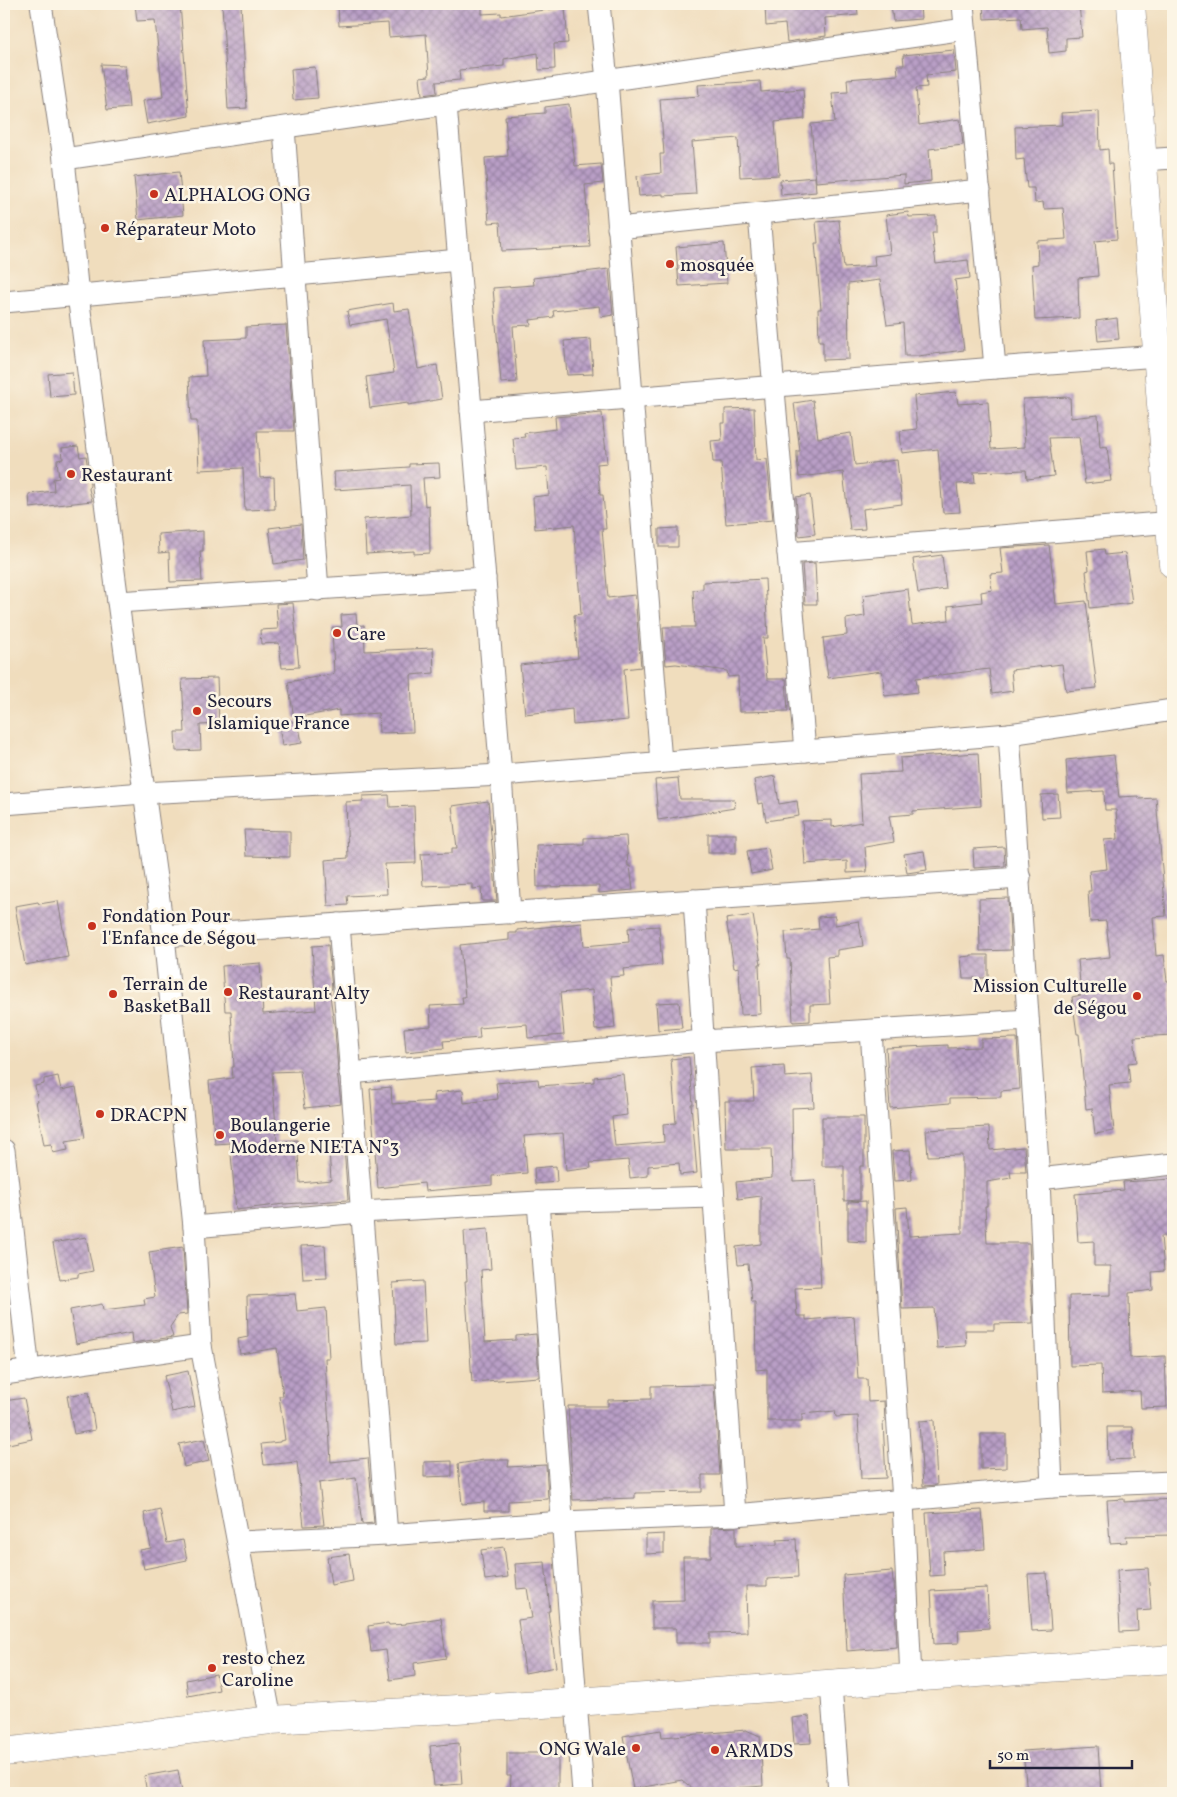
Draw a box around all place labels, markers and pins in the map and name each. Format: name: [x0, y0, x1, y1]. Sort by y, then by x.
place label: ALPHALOG ONG: [164, 183, 311, 209]
marker: ALPHALOG ONG: [148, 188, 160, 200]
place label: Réparateur Moto: [115, 217, 256, 243]
marker: Réparateur Moto: [99, 222, 111, 234]
place label: mosquée: [680, 253, 754, 279]
marker: mosquée: [664, 258, 676, 270]
place label: Restaurant: [81, 463, 173, 489]
marker: Restaurant: [65, 468, 77, 480]
place label: Care: [347, 622, 386, 648]
marker: Care: [331, 627, 343, 639]
place label: Secours Islamique France: [207, 689, 350, 737]
marker: Secours Islamique France: [191, 705, 203, 717]
place label: Fondation Pour l'Enfance de Ségou: [102, 904, 256, 952]
marker: Fondation Pour l'Enfance de Ségou: [86, 920, 98, 932]
place label: Terrain de BasketBall: [123, 972, 211, 1020]
place label: Mission Culturelle de Ségou: [973, 974, 1127, 1022]
place label: Restaurant Alty: [238, 981, 370, 1007]
marker: Restaurant Alty: [222, 986, 234, 998]
marker: Terrain de BasketBall: [107, 988, 119, 1000]
marker: Mission Culturelle de Ségou: [1131, 990, 1143, 1002]
place label: DRACPN: [110, 1103, 187, 1129]
marker: DRACPN: [94, 1108, 106, 1120]
place label: Boulangerie Moderne NIETA N°3: [230, 1113, 399, 1161]
marker: Boulangerie Moderne NIETA N°3: [214, 1129, 226, 1141]
place label: resto chez Caroline: [222, 1646, 305, 1694]
marker: resto chez Caroline: [206, 1662, 218, 1674]
place label: ONG Wale: [539, 1737, 626, 1763]
place label: ARMDS: [725, 1739, 793, 1765]
marker: ONG Wale: [630, 1742, 642, 1754]
marker: ARMDS: [709, 1744, 721, 1756]

